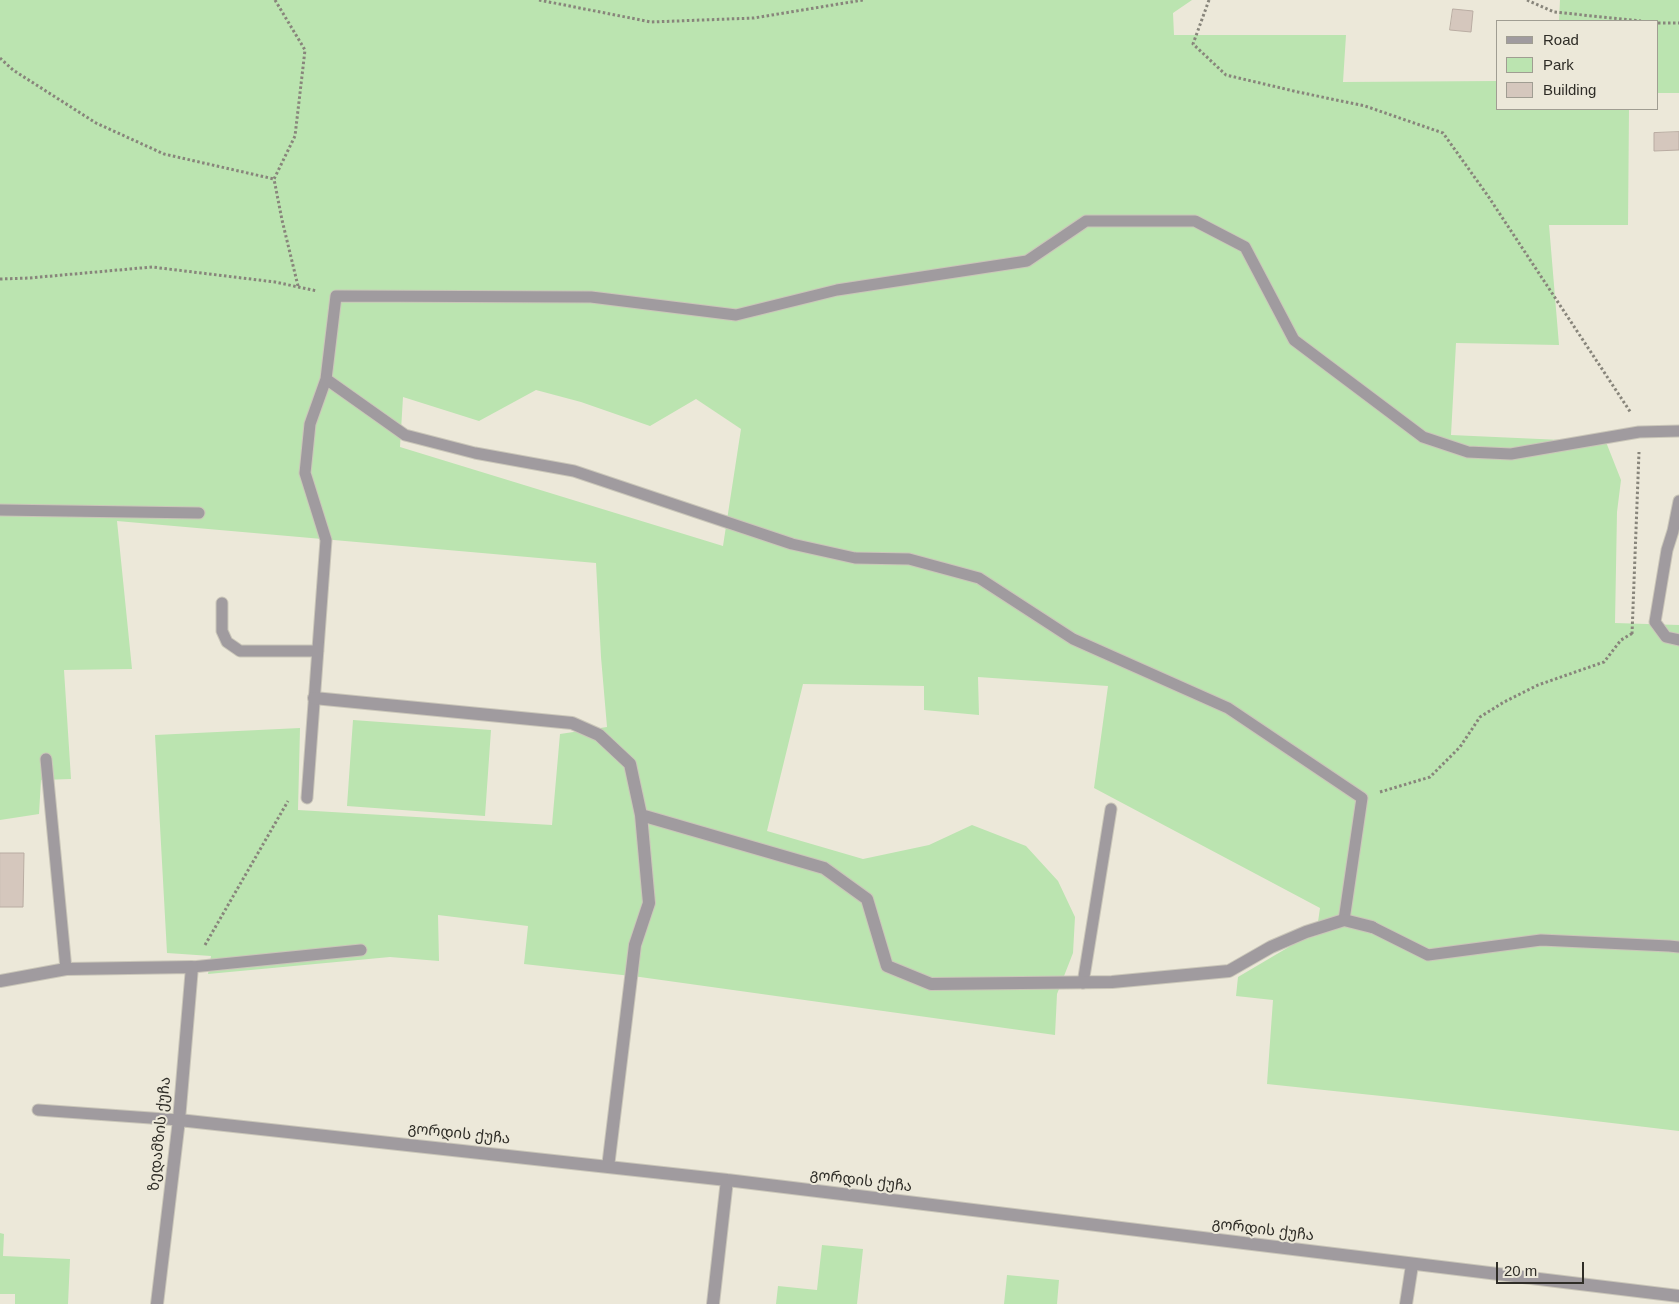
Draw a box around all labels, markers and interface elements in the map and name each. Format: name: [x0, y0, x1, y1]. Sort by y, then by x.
legend: [1496, 20, 1659, 110]
text: Road: [1543, 31, 1579, 48]
text: Park: [1543, 56, 1574, 73]
text: Building: [1543, 81, 1596, 98]
street label: ზედამზის ქუჩა: [145, 1076, 175, 1192]
street label: გორდის ქუჩა: [407, 1120, 511, 1148]
street label: გორდის ქუჩა: [809, 1166, 913, 1196]
street label: გორდის ქუჩა: [1211, 1215, 1315, 1245]
scale bar: [1499, 1252, 1586, 1284]
text: 20 m: [1504, 1262, 1537, 1279]

